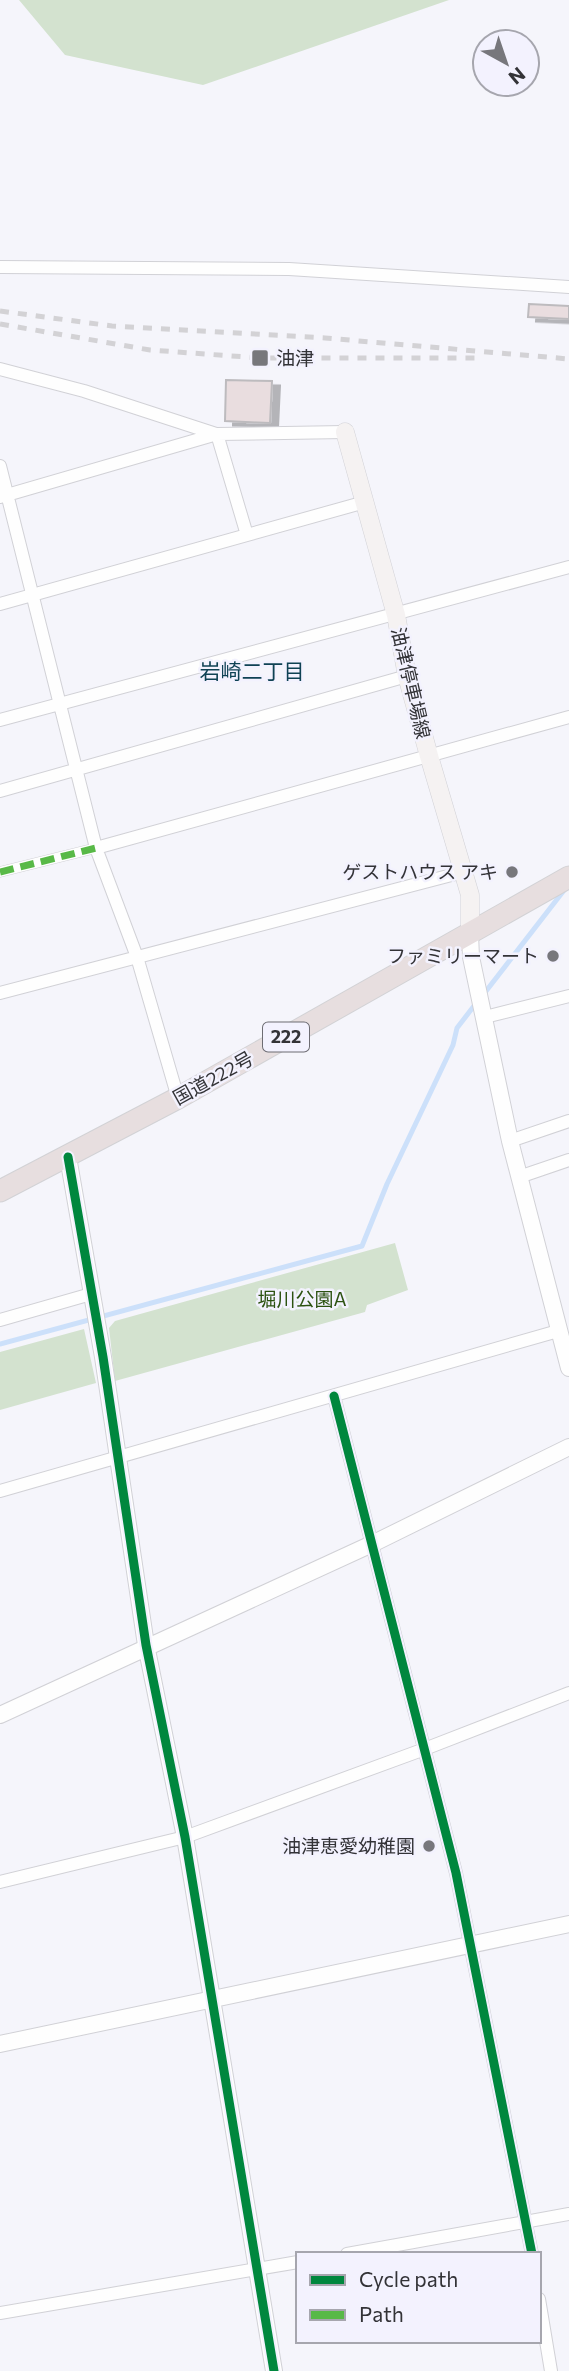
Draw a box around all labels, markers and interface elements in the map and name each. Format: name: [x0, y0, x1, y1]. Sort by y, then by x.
north arrow: [471, 28, 541, 98]
text: N: [504, 63, 530, 90]
place label: 油津: [276, 346, 314, 369]
marker: 油津: [250, 348, 270, 368]
street label: 油津停車場線: [387, 625, 436, 741]
district label: 岩崎二丁目: [200, 658, 305, 683]
place label: ゲストハウス アキ: [342, 860, 498, 883]
marker: ゲストハウス アキ: [504, 864, 520, 880]
place label: ファミリーマート: [387, 944, 539, 967]
marker: ファミリーマート: [545, 948, 561, 964]
road number: 222: [263, 1022, 309, 1052]
street label: 国道222号: [168, 1046, 257, 1109]
park label: 堀川公園A: [257, 1287, 347, 1310]
place label: 油津恵愛幼稚園: [282, 1834, 415, 1857]
marker: 油津恵愛幼稚園: [421, 1838, 437, 1854]
legend: [296, 2252, 541, 2343]
text: Cycle path: [359, 2266, 458, 2291]
text: Path: [359, 2301, 404, 2326]

